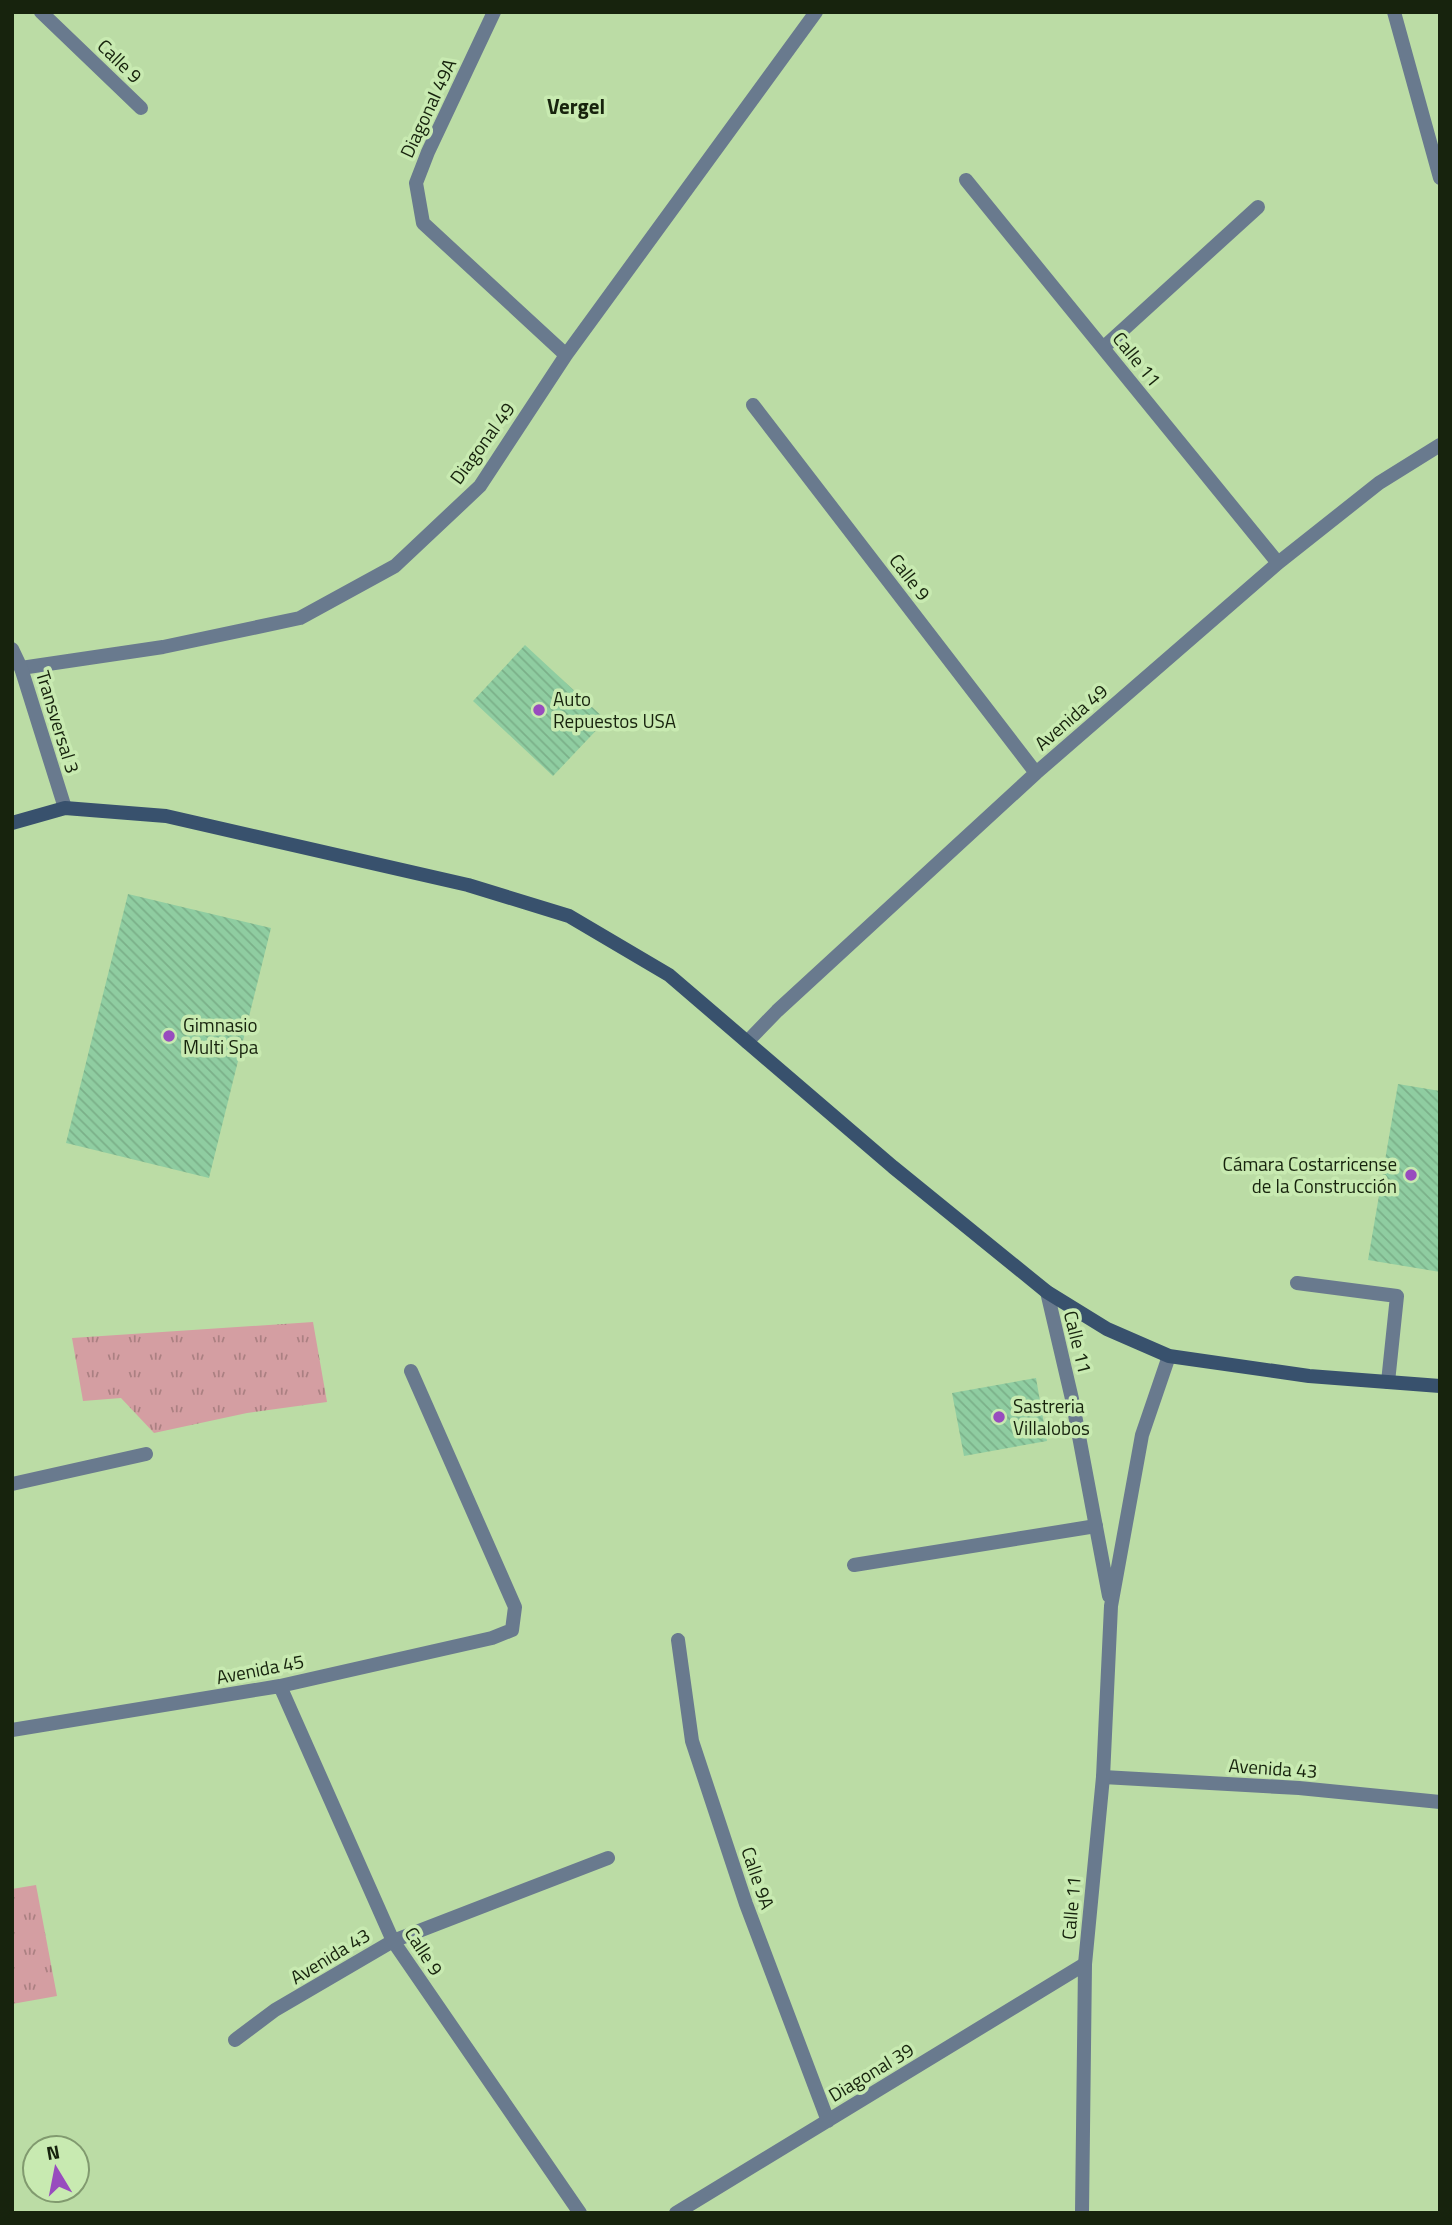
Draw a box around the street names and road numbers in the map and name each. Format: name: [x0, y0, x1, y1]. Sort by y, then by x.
street label: Calle 9: [91, 32, 150, 90]
street label: Diagonal 49A: [392, 53, 463, 162]
street label: Calle 11: [1106, 325, 1169, 393]
street label: Diagonal 49: [442, 396, 521, 490]
street label: Calle 9: [883, 547, 938, 607]
street label: Transversal 3: [29, 667, 88, 777]
street label: Avenida 49: [1028, 677, 1114, 757]
street label: Calle 11: [1057, 1307, 1100, 1376]
street label: Avenida 45: [213, 1646, 306, 1691]
street label: Avenida 43: [1228, 1750, 1318, 1785]
street label: Calle 9A: [734, 1843, 783, 1913]
street label: Calle 11: [1053, 1875, 1088, 1941]
street label: Avenida 43: [284, 1920, 375, 1991]
street label: Calle 9: [398, 1921, 451, 1981]
street label: Diagonal 39: [822, 2035, 919, 2109]

